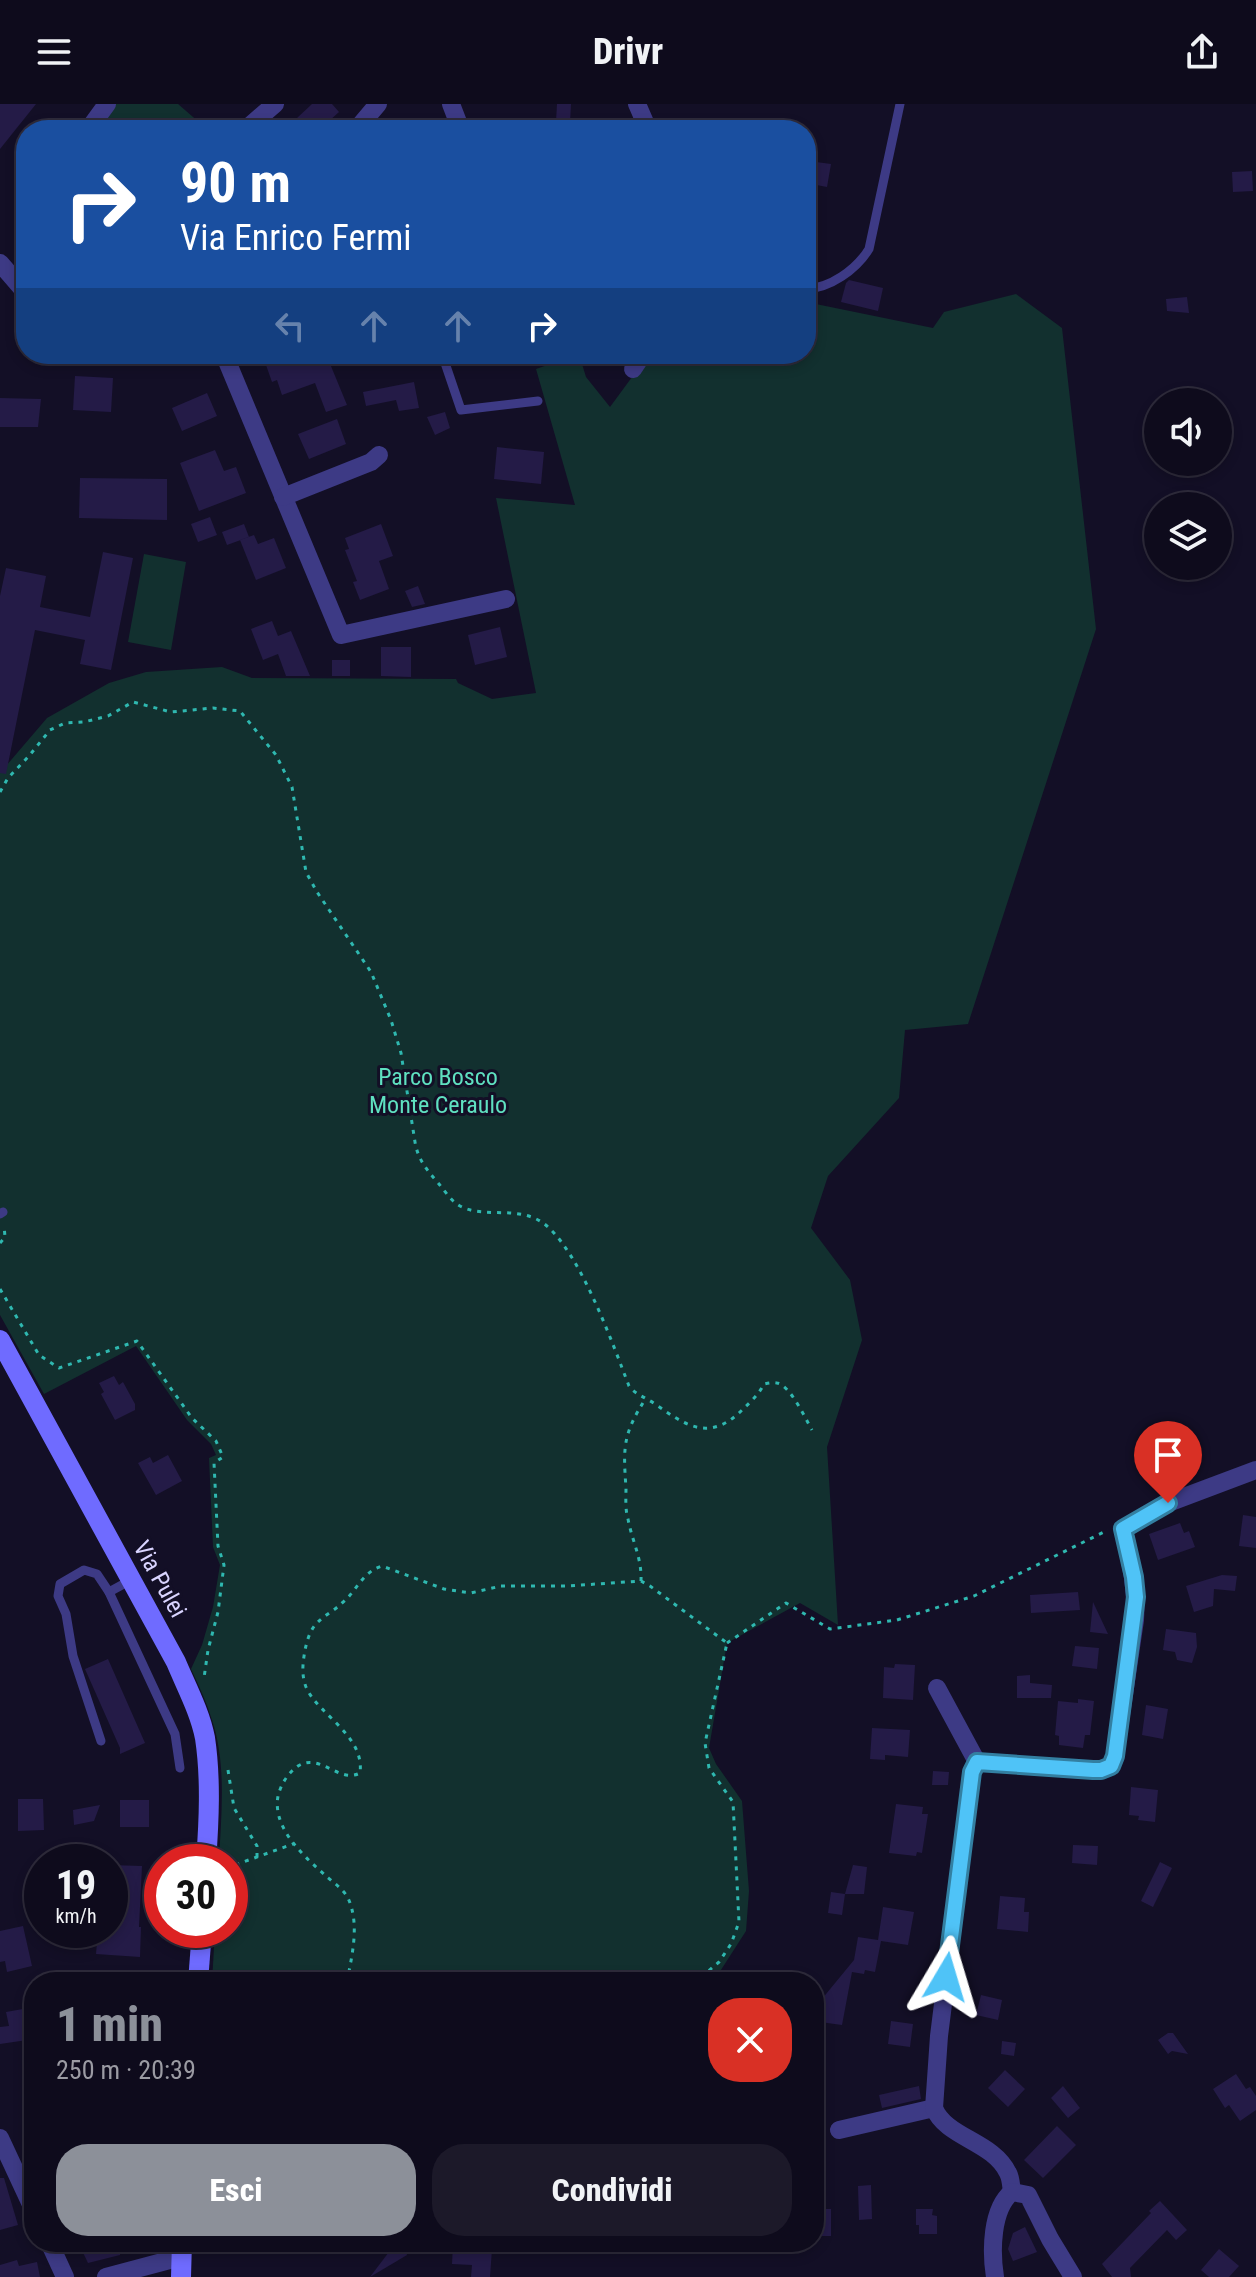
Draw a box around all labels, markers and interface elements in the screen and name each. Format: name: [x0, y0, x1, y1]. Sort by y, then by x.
icon: menu: [32, 30, 76, 74]
icon: share: [1180, 30, 1224, 74]
text: Drivr: [593, 31, 663, 73]
text: 90 m: [180, 150, 291, 216]
icon: right: [48, 152, 152, 256]
text: Via Enrico Fermi: [180, 217, 412, 259]
icon: left: [268, 304, 312, 348]
icon: ahead: [352, 304, 396, 348]
icon: ahead: [436, 304, 480, 348]
icon: right: [520, 304, 564, 348]
map controls: [1144, 388, 1232, 580]
button: sound: [1144, 388, 1232, 476]
button: layers: [1144, 492, 1232, 580]
park label: Parco Bosco Monte Ceraulo: [369, 1063, 507, 1119]
pin: [1134, 1421, 1202, 1503]
icon: arrive: [1146, 1433, 1190, 1477]
street label: Via Pulei: [128, 1536, 192, 1622]
speed limit sign: 30: [144, 1844, 248, 1948]
text: 19: [56, 1862, 96, 1909]
text: km/h: [55, 1904, 97, 1928]
position arrow: [904, 1935, 988, 2019]
text: 1 min: [56, 1996, 163, 2053]
button: close: [708, 1998, 792, 2082]
text: 250 m · 20:39: [56, 2055, 196, 2085]
button: Esci: [56, 2144, 416, 2236]
button: Condividi: [432, 2144, 792, 2236]

